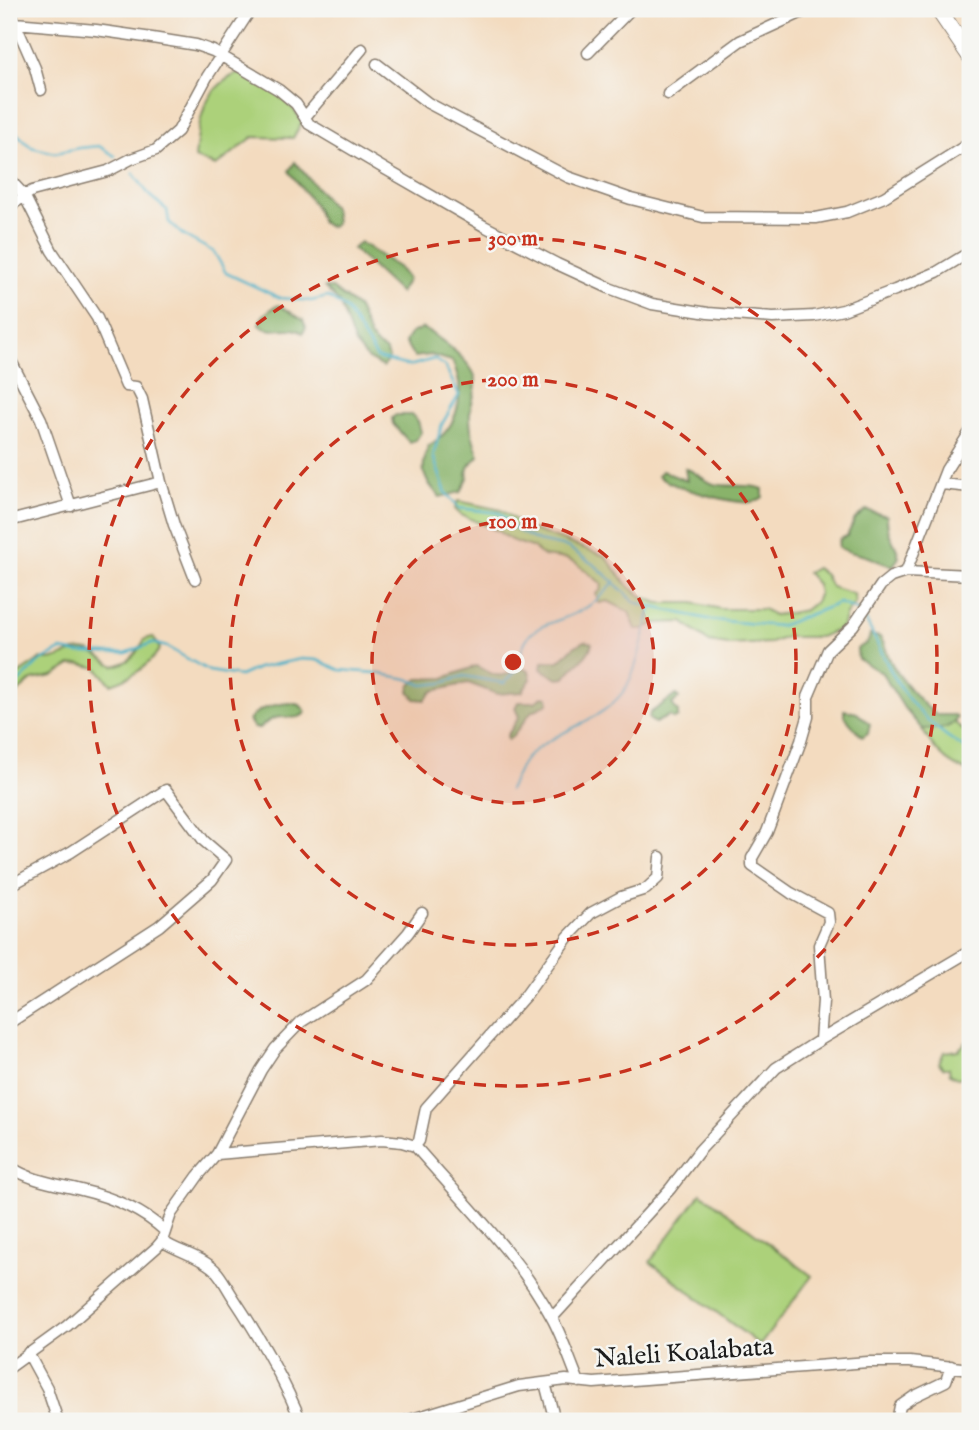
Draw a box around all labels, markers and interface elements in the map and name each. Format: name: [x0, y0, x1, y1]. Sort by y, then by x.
text: 300 m: [488, 226, 538, 253]
text: 200 m: [487, 367, 539, 394]
text: 100 m: [488, 509, 538, 536]
centre of rings: [501, 650, 525, 674]
street label: Naleli Koalabata: [593, 1330, 775, 1376]

